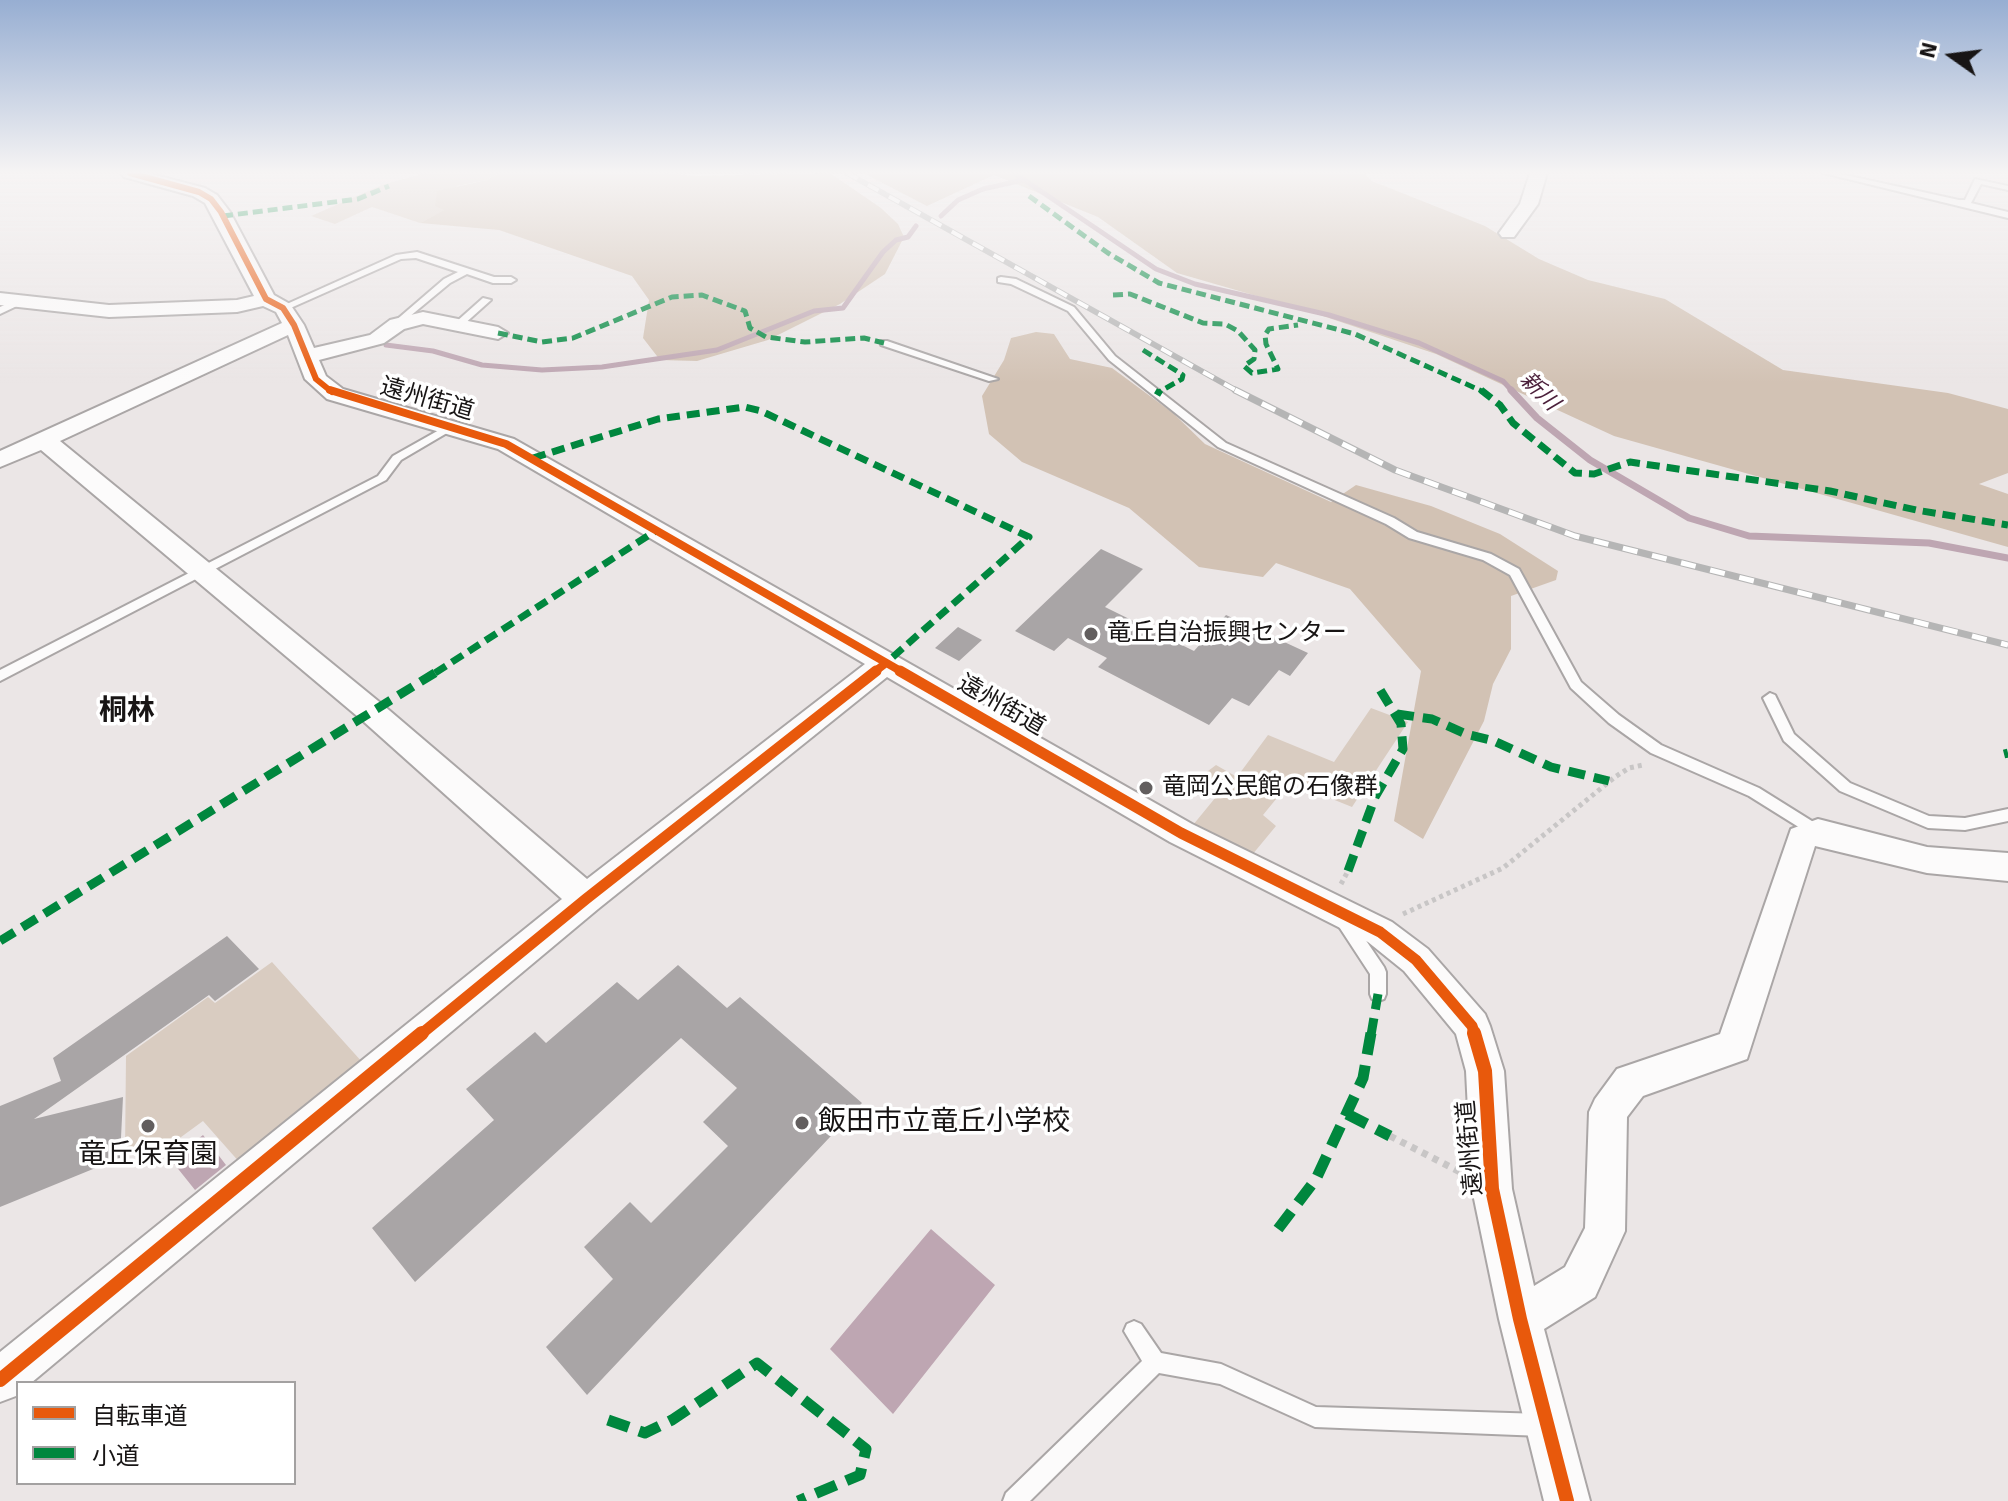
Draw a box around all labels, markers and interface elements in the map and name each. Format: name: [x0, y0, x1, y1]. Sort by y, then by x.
north arrow: [1912, 16, 1992, 96]
text: N: [1913, 39, 1943, 61]
water label: 新川: [1514, 367, 1564, 417]
street label: 遠州街道: [377, 373, 477, 427]
place label: 竜丘自治振興センター: [1107, 620, 1347, 648]
marker: 竜丘自治振興センター: [1082, 625, 1100, 643]
street label: 遠州街道: [952, 670, 1050, 742]
district label: 桐林: [99, 695, 155, 729]
place label: 竜岡公民館の石像群: [1162, 774, 1378, 802]
marker: 竜岡公民館の石像群: [1137, 779, 1155, 797]
street label: 遠州街道: [1452, 1099, 1490, 1197]
place label: 飯田市立竜丘小学校: [818, 1106, 1070, 1140]
marker: 飯田市立竜丘小学校: [793, 1114, 811, 1132]
marker: 竜丘保育園: [139, 1117, 157, 1135]
place label: 竜丘保育園: [78, 1139, 218, 1173]
legend: [16, 1381, 296, 1485]
text: 自転車道: [92, 1401, 188, 1431]
text: 小道: [92, 1441, 140, 1471]

